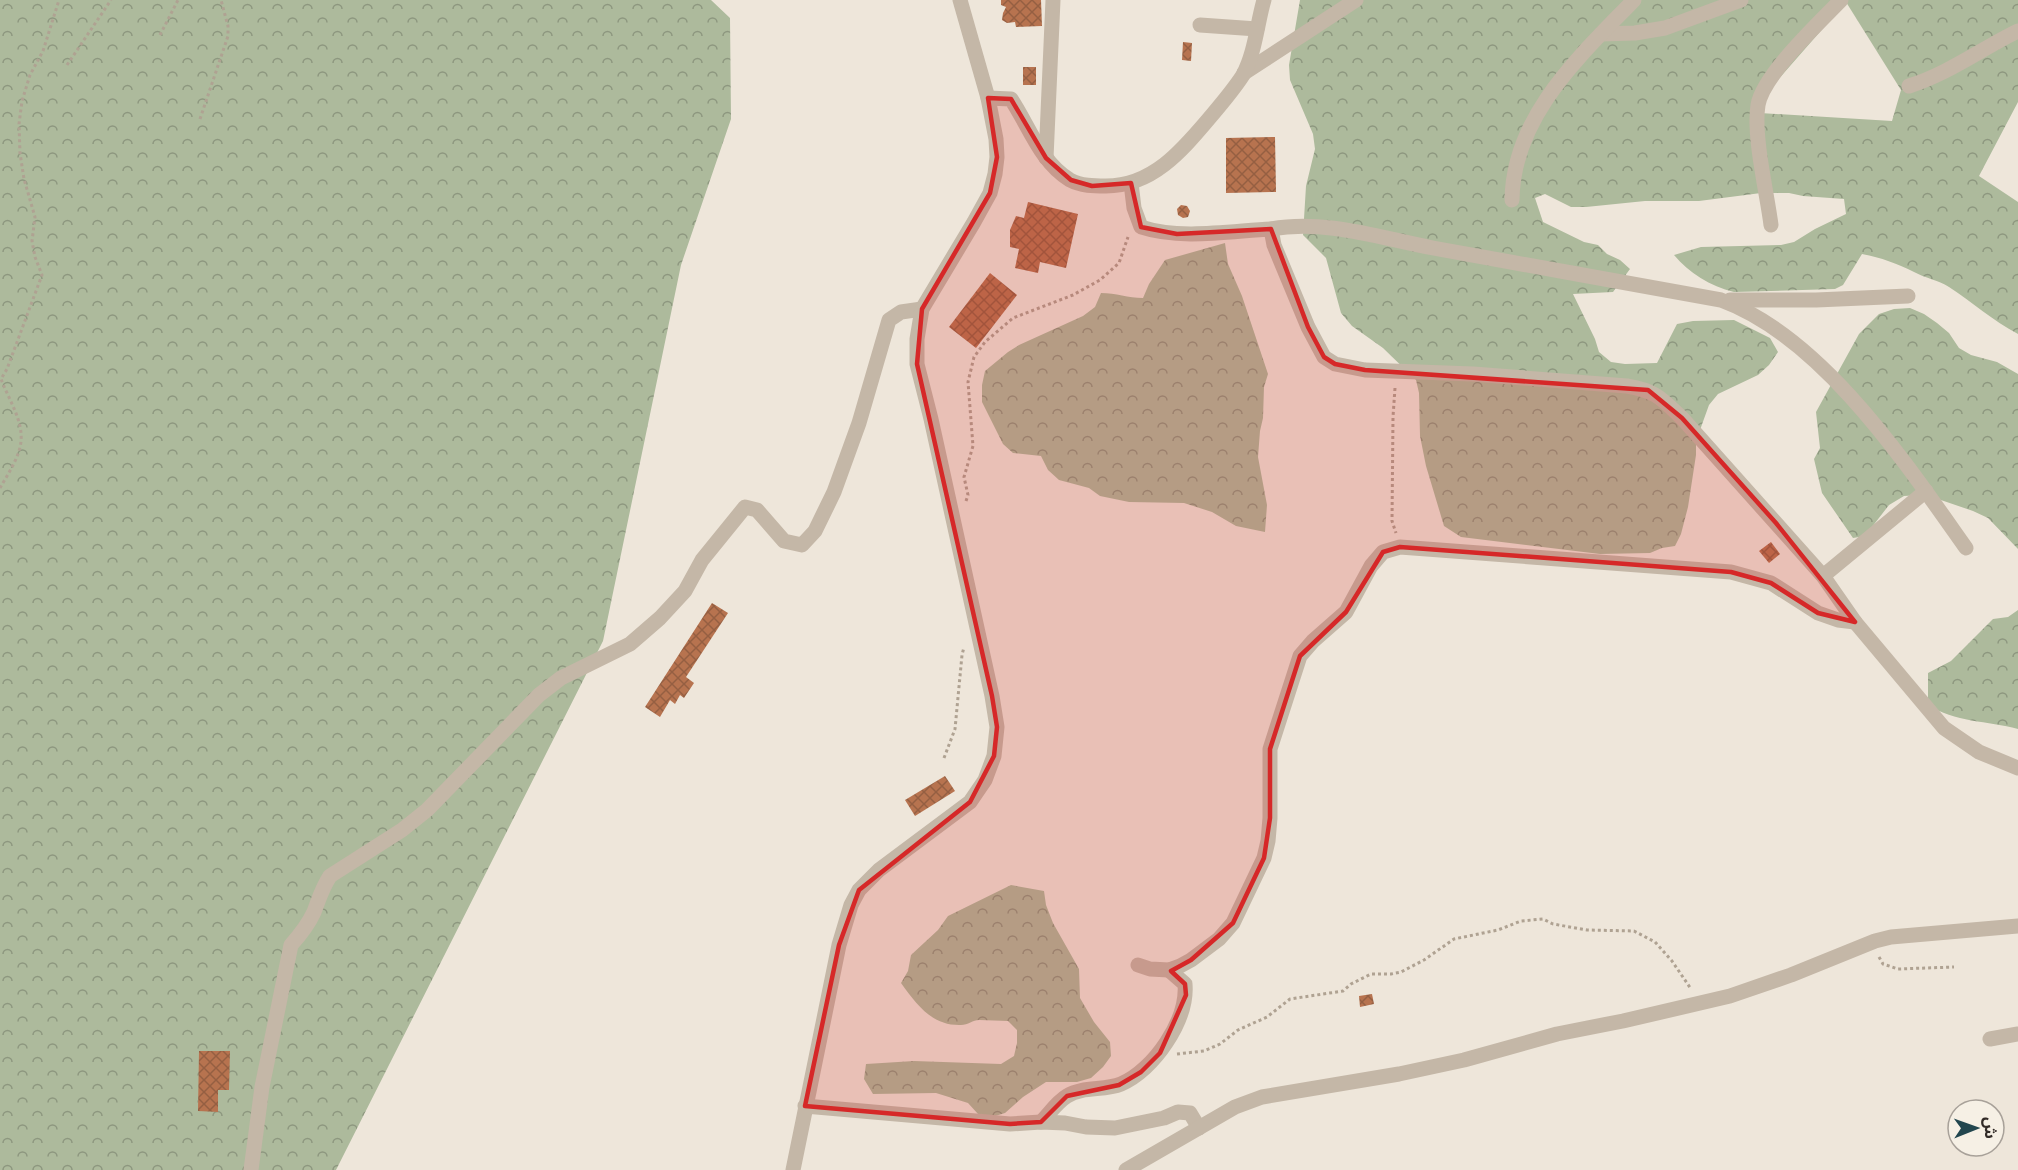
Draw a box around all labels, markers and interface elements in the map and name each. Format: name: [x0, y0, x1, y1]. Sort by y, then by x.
north arrow: [1946, 1098, 2006, 1158]
text: ش: [1981, 1117, 2000, 1139]

